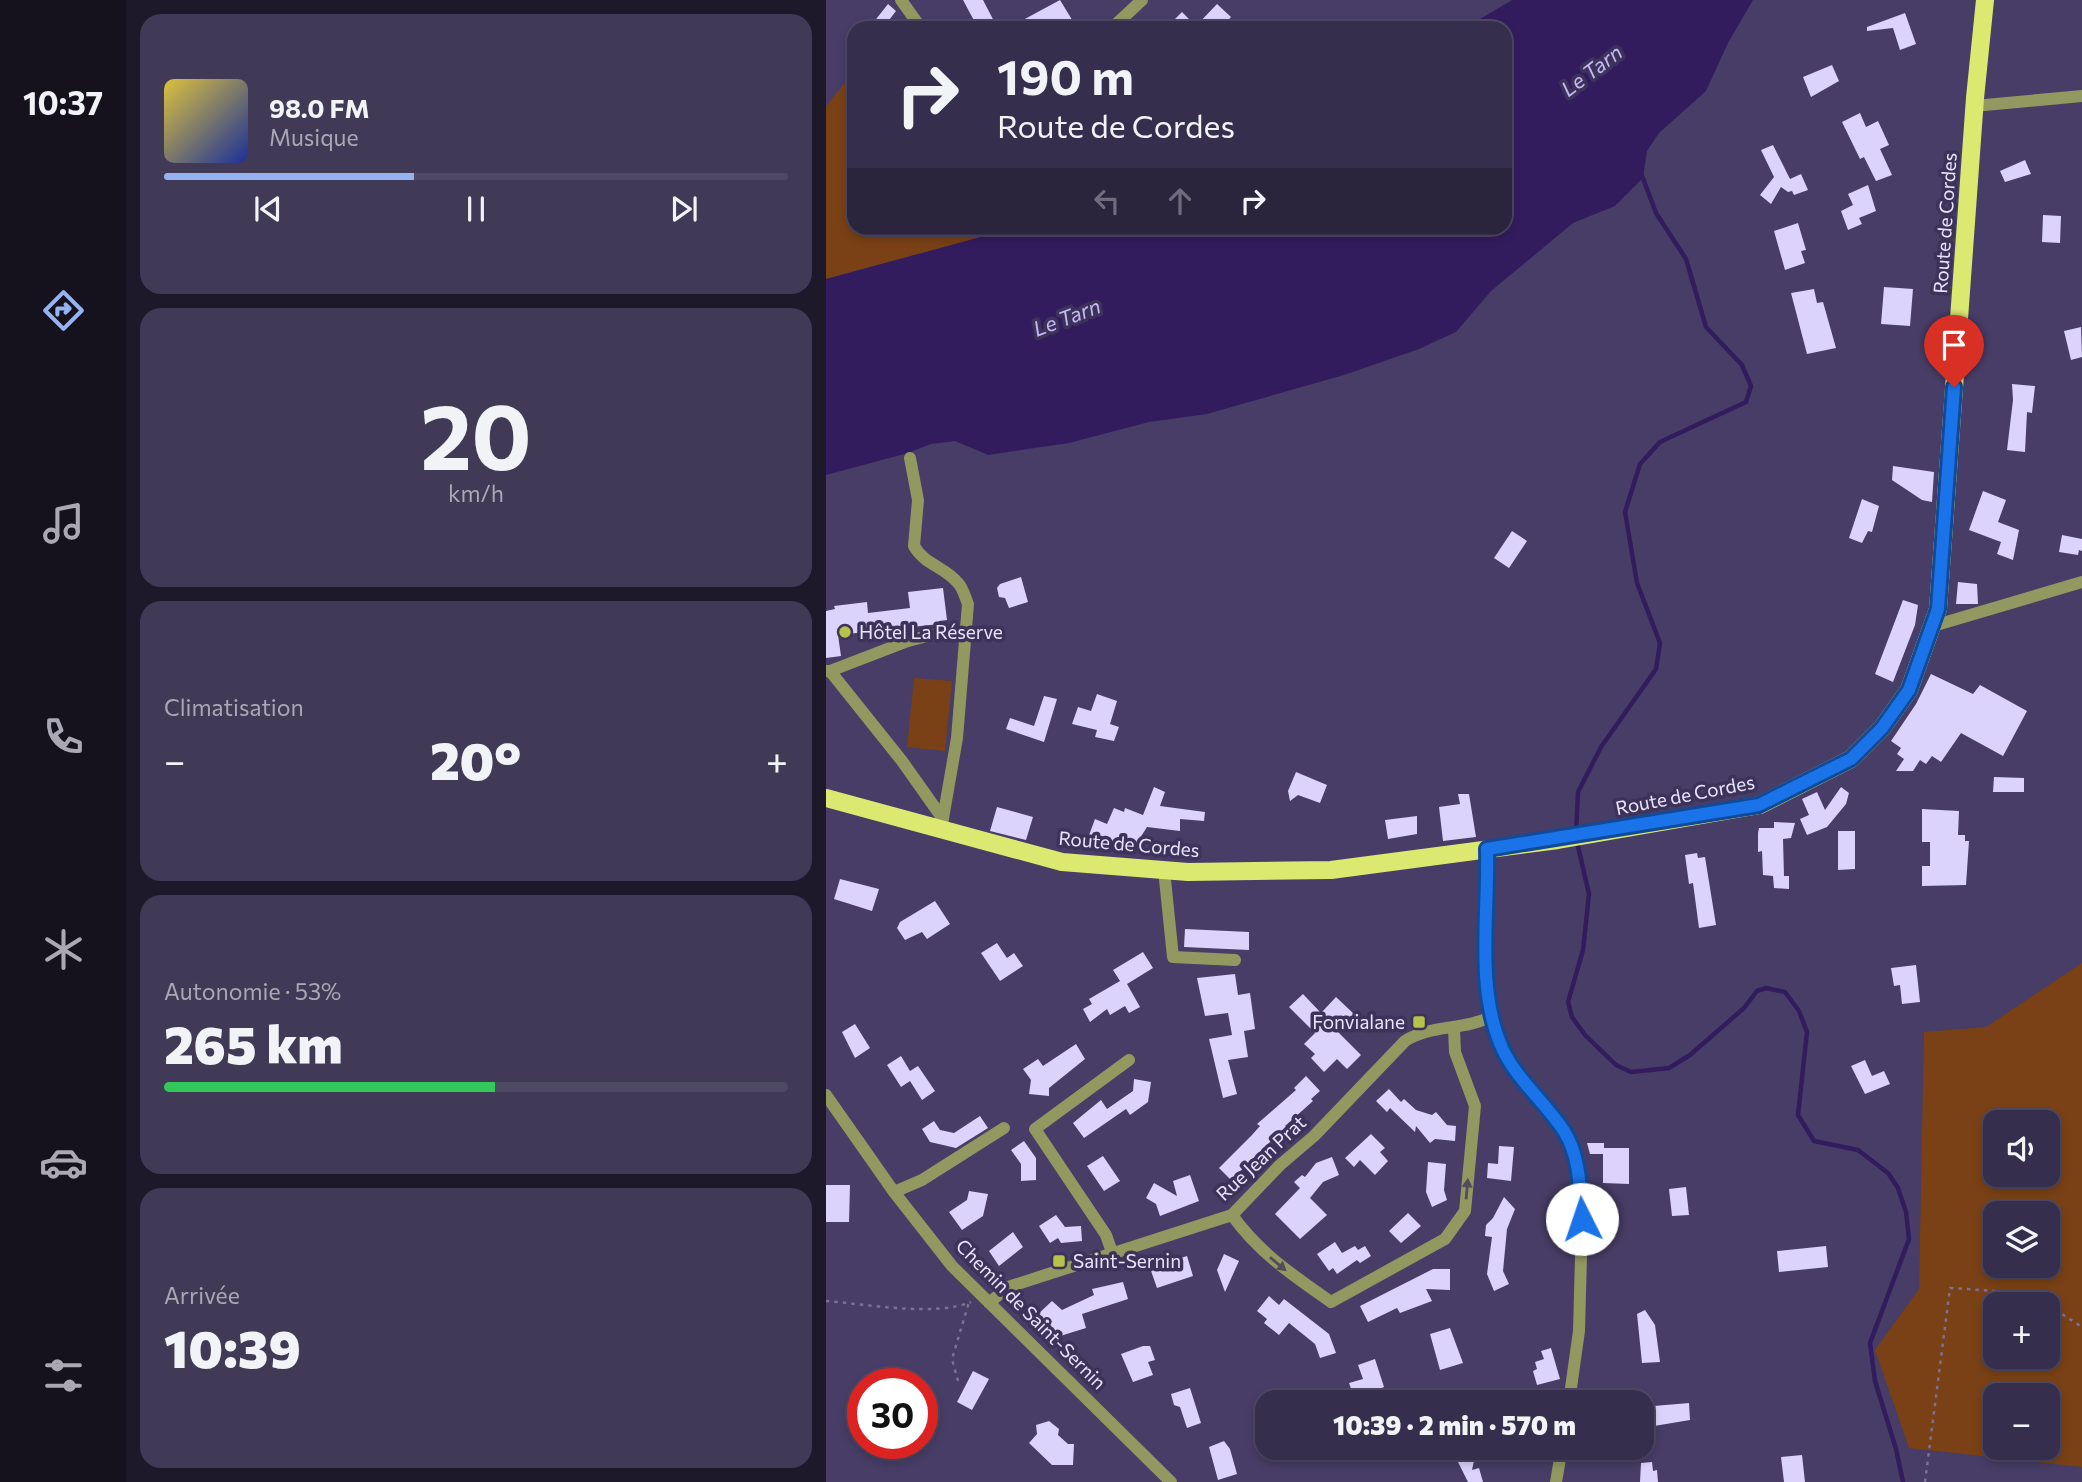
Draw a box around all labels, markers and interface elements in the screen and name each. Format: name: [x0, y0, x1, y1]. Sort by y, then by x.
water label: Le Tarn: [1556, 39, 1627, 101]
text: 190 m: [997, 45, 1134, 105]
icon: right: [882, 49, 973, 140]
text: 10:37: [23, 82, 103, 122]
text: 98.0 FM: [269, 92, 370, 123]
text: Route de Cordes: [997, 105, 1235, 145]
text: Musique: [269, 123, 359, 151]
street label: Route de Cordes: [1928, 152, 1961, 294]
icon: left: [1088, 182, 1126, 220]
icon: ahead: [1161, 182, 1199, 220]
icon: right: [1234, 182, 1272, 220]
icon: previous: [249, 190, 287, 228]
icon: pause: [457, 190, 495, 228]
icon: next: [665, 190, 703, 228]
icon: directions: [39, 286, 88, 335]
water label: Le Tarn: [1029, 292, 1104, 341]
pin: [1924, 315, 1984, 387]
icon: arrive: [1935, 326, 1973, 364]
text: 20: [420, 377, 532, 489]
text: km/h: [448, 479, 504, 507]
icon: music: [39, 499, 88, 548]
place label: Hôtel La Réserve: [859, 620, 1003, 643]
marker: Hôtel La Réserve: [837, 624, 853, 640]
text: Climatisation: [164, 693, 304, 721]
icon: phone: [39, 712, 88, 761]
text: 20°: [430, 727, 521, 791]
text: −: [164, 736, 186, 783]
text: +: [766, 736, 788, 783]
street label: Route de Cordes: [1613, 770, 1756, 819]
street label: Route de Cordes: [1058, 826, 1200, 861]
icon: climate: [39, 925, 88, 974]
text: Autonomie · 53%: [164, 977, 341, 1005]
place label: Fonvialane: [1312, 1010, 1405, 1033]
text: 265 km: [164, 1011, 343, 1075]
marker: Fonvialane: [1411, 1014, 1427, 1030]
street label: Rue Jean Prat: [1211, 1110, 1310, 1205]
map controls: [1983, 1110, 2060, 1460]
button: sound: [1983, 1110, 2060, 1187]
icon: car: [39, 1138, 88, 1187]
one-way arrow: [1462, 1178, 1473, 1200]
position arrow: [1545, 1182, 1619, 1256]
button: layers: [1983, 1201, 2060, 1278]
street label: Chemin de Saint-Sernin: [952, 1234, 1111, 1393]
place label: Saint-Sernin: [1073, 1249, 1181, 1272]
marker: Saint-Sernin: [1051, 1253, 1067, 1269]
one-way arrow: [1269, 1257, 1287, 1272]
text: Arrivée: [164, 1281, 240, 1309]
button: +: [1983, 1292, 2060, 1369]
text: 10:39: [164, 1315, 301, 1379]
icon: filters: [39, 1351, 88, 1400]
speed limit sign: 30: [847, 1368, 938, 1459]
button: −: [1983, 1383, 2060, 1460]
text: 10:39 · 2 min · 570 m: [1333, 1409, 1576, 1440]

